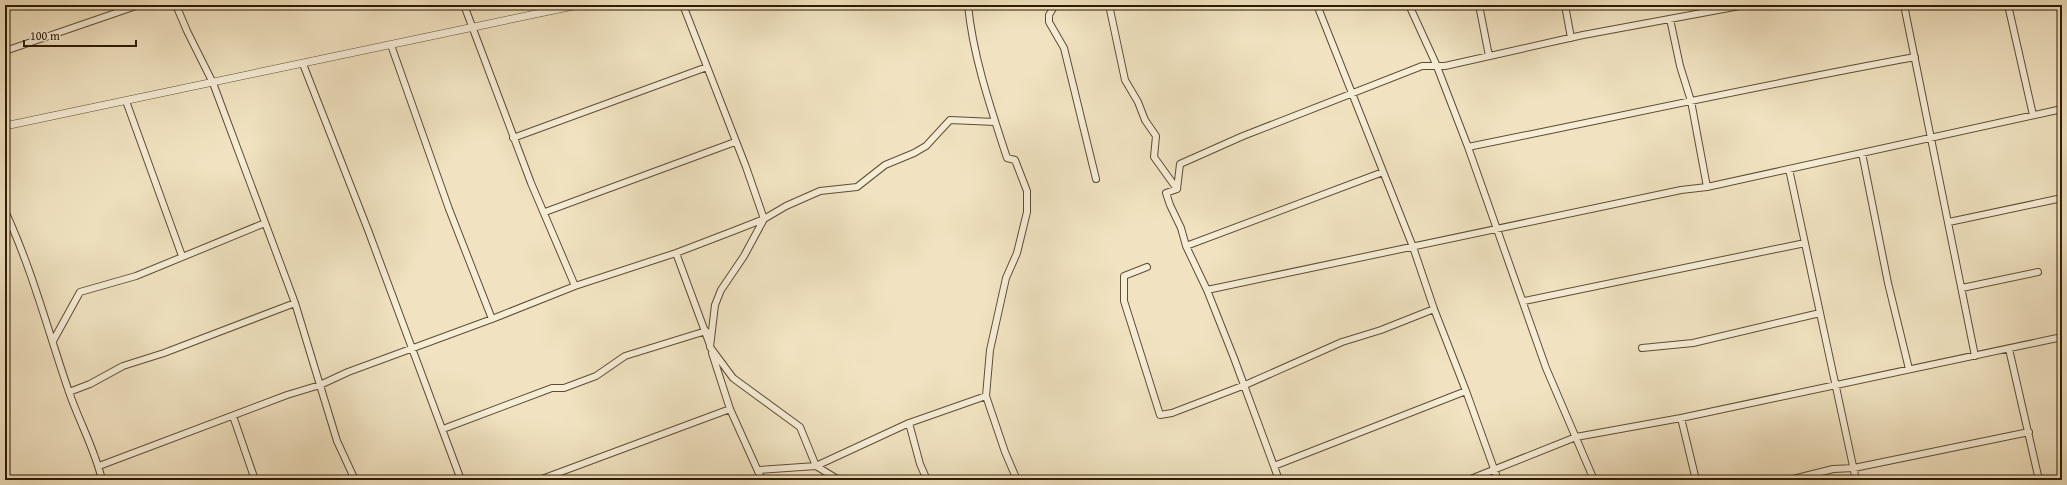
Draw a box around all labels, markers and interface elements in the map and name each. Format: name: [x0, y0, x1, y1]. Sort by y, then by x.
scale bar: [24, 22, 136, 48]
text: 100 m: [30, 27, 60, 44]

